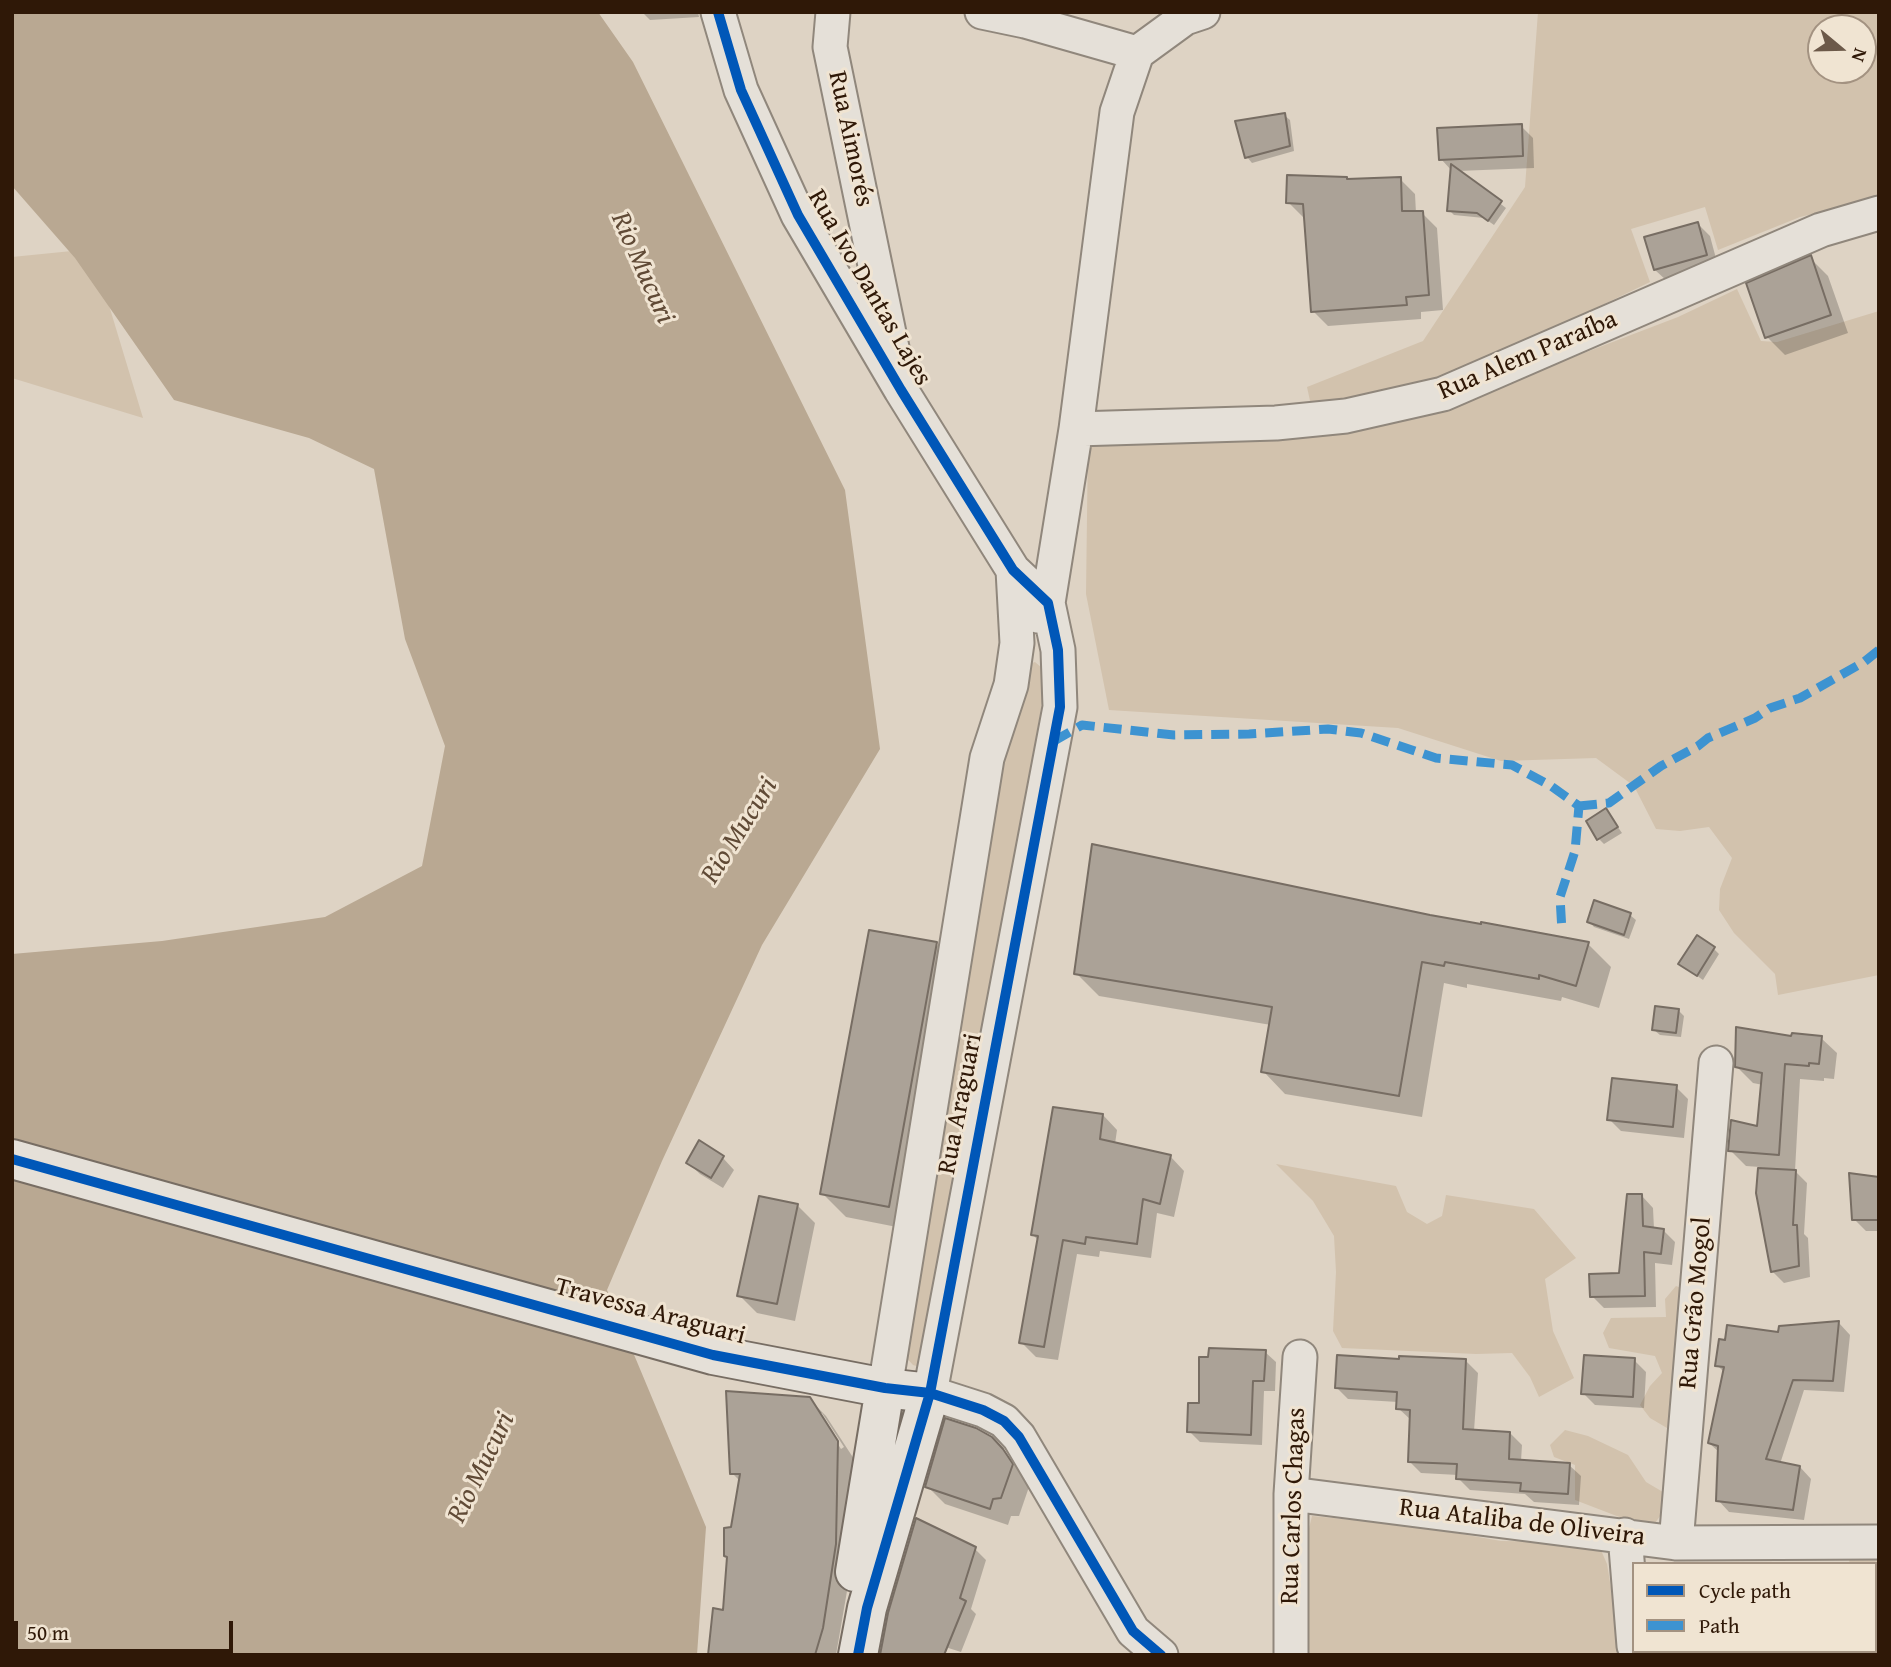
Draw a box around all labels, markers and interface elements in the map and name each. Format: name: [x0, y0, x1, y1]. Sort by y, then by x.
north arrow: [1807, 14, 1877, 84]
text: N: [1845, 45, 1875, 66]
street label: Rua Aimorés: [820, 68, 880, 210]
street label: Rua Ivo Dantas Lajes: [800, 184, 938, 392]
water label: Rio Mucuri: [603, 207, 681, 329]
street label: Rua Alem Paraíba: [1434, 304, 1622, 408]
water label: Rio Mucuri: [694, 772, 786, 890]
street label: Rua Araguari: [932, 1031, 990, 1177]
street label: Rua Grão Mogol: [1673, 1216, 1719, 1390]
street label: Travessa Araguari: [551, 1272, 749, 1352]
water label: Rio Mucuri: [441, 1407, 523, 1529]
street label: Rua Carlos Chagas: [1275, 1407, 1313, 1605]
street label: Rua Ataliba de Oliveira: [1397, 1492, 1647, 1554]
legend: [1632, 1562, 1877, 1653]
text: Cycle path: [1699, 1575, 1791, 1606]
scale bar: [18, 1608, 236, 1652]
text: Path: [1699, 1610, 1739, 1641]
text: 50 m: [27, 1617, 69, 1648]

